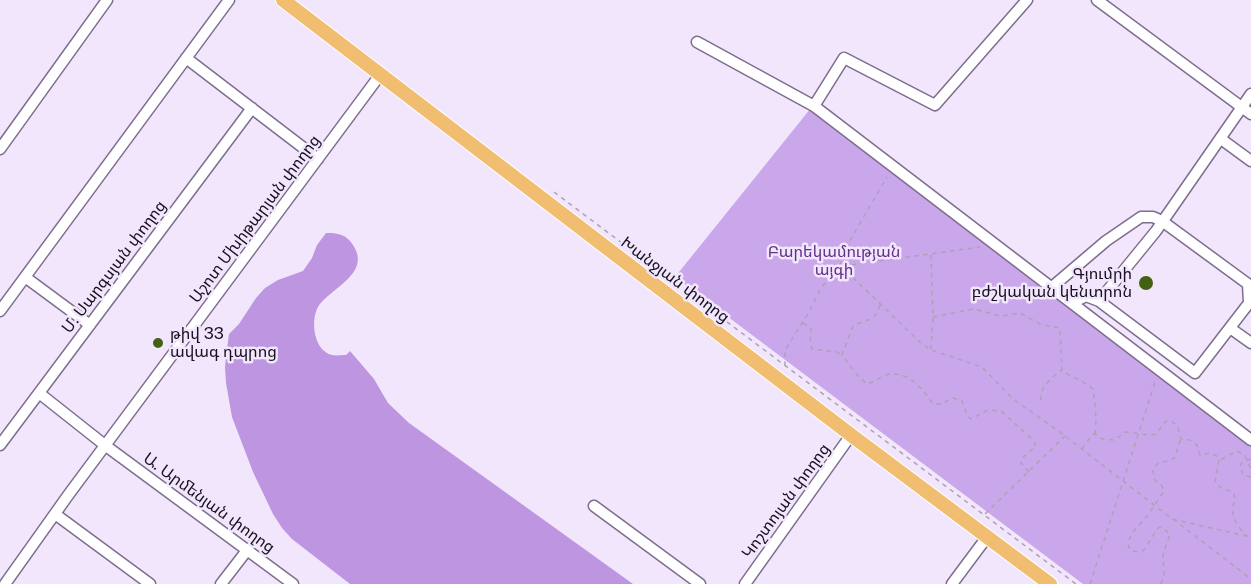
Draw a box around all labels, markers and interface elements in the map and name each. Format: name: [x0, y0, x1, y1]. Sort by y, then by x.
street label: Աշոտ Մխիթարյան փողոց: [186, 131, 324, 307]
street label: Մ. Սարգսյան փողոց: [58, 197, 170, 337]
street label: Խանջյան փողոց: [617, 233, 733, 327]
park label: Բարեկամության այգի: [768, 242, 900, 280]
place label: Գյումրի բժշկական կենտրոն: [972, 264, 1132, 302]
marker: Գյումրի բժշկական կենտրոն: [1137, 274, 1155, 292]
place label: թիվ 33 ավագ դպրոց: [170, 324, 277, 362]
marker: թիվ 33 ավագ դպրոց: [151, 336, 165, 350]
street label: Կոշտոյան փողոց: [738, 440, 834, 562]
street label: Ա. Արմենյան փողոց: [139, 449, 279, 557]

